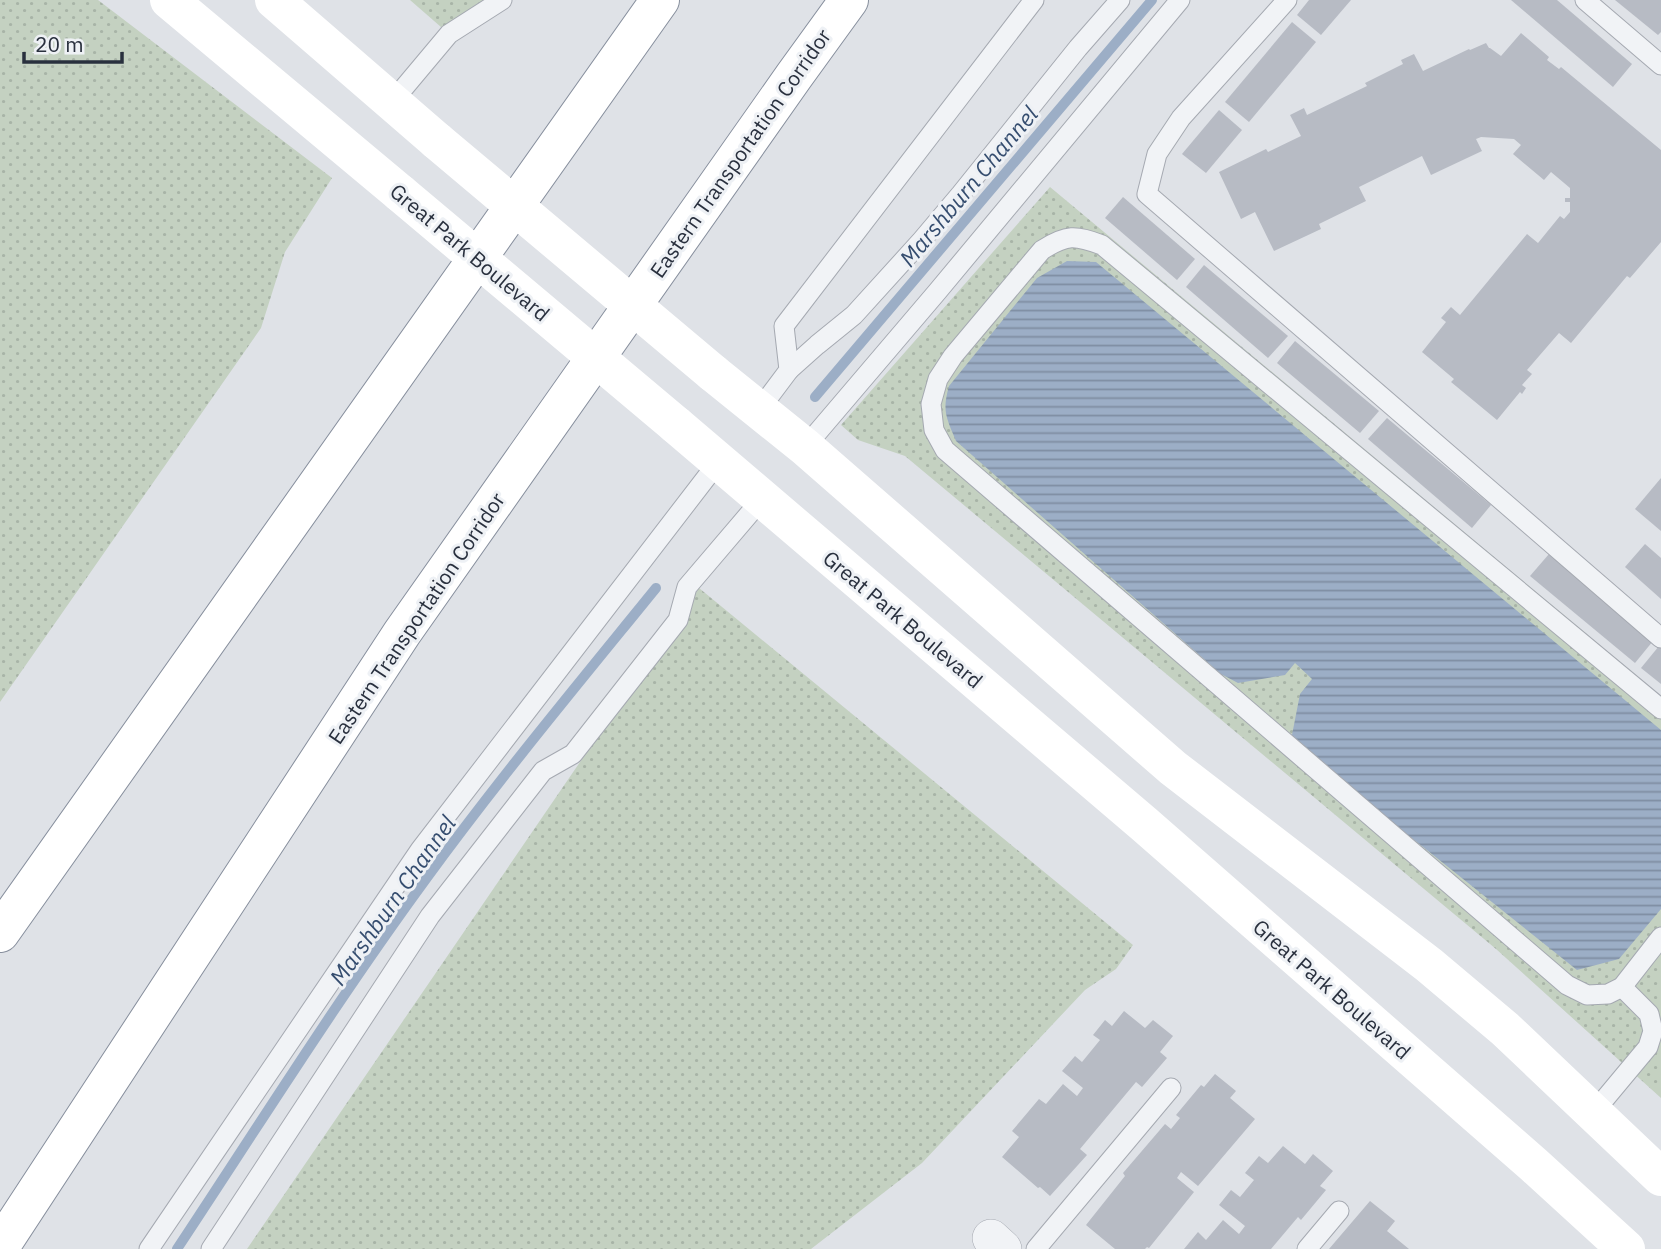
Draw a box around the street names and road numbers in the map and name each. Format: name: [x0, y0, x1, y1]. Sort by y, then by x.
street label: Eastern Transportation Corridor: [643, 23, 837, 283]
street label: Great Park Boulevard: [384, 177, 556, 327]
street label: Eastern Transportation Corridor: [321, 487, 511, 749]
street label: Great Park Boulevard: [817, 544, 989, 694]
street label: Great Park Boulevard: [1247, 913, 1417, 1065]

